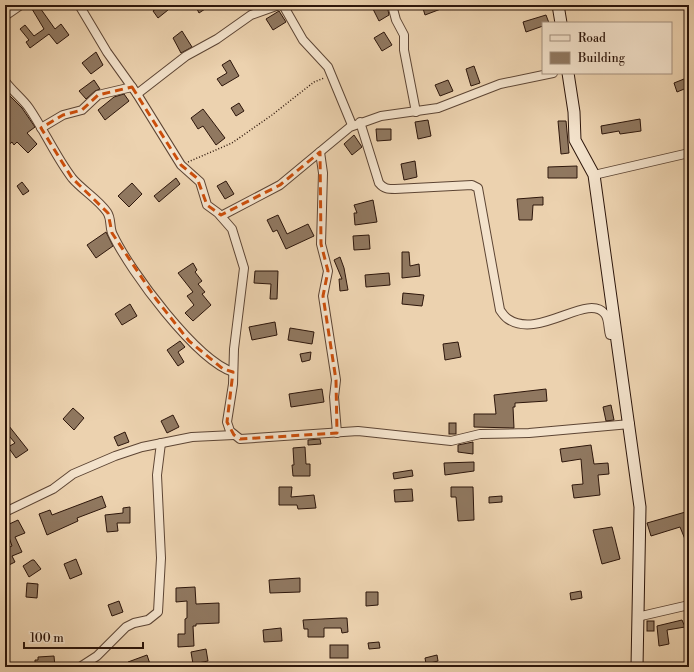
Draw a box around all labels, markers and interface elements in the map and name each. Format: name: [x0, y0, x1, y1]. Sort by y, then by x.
legend: [542, 22, 672, 74]
text: Road: [578, 31, 606, 46]
text: Building: [577, 51, 626, 66]
scale bar: [24, 624, 143, 650]
text: 100 m: [30, 631, 64, 646]

